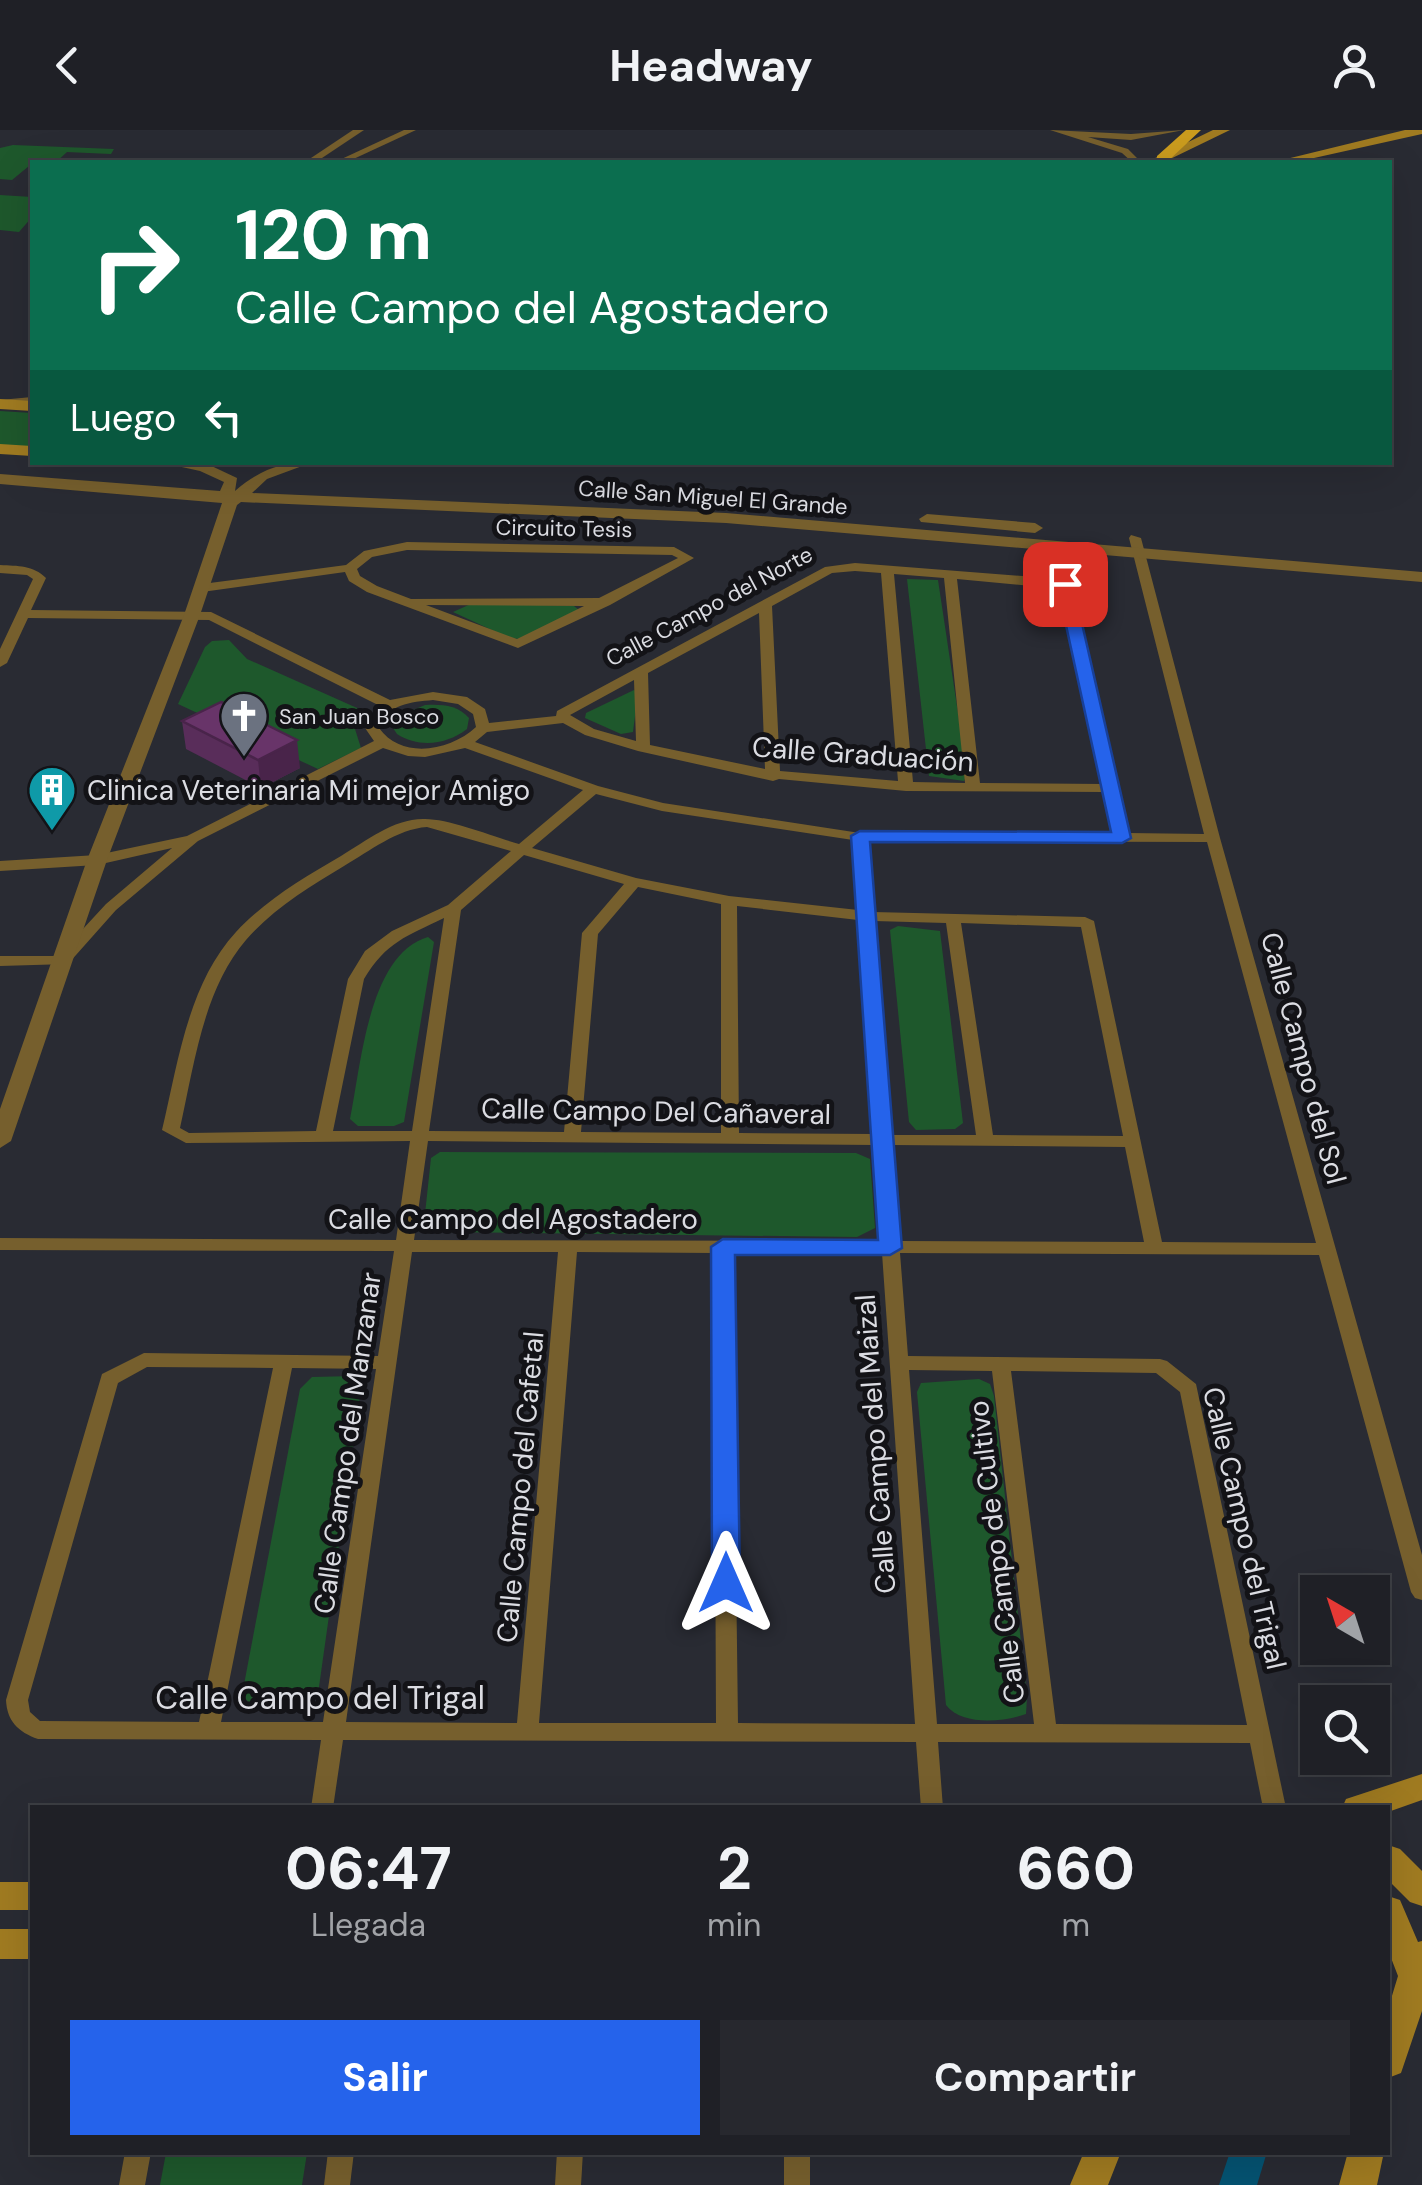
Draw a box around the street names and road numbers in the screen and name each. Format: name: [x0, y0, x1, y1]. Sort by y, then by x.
street label: Calle San Miguel El Grande: [577, 474, 849, 521]
street label: Circuito Tesis: [495, 513, 633, 544]
street label: Calle Campo del Norte: [601, 540, 818, 673]
street label: Calle Graduación: [751, 728, 975, 781]
street label: Calle Campo del Sol: [1252, 928, 1355, 1188]
street label: Calle Campo Del Cañaveral: [481, 1090, 831, 1133]
street label: Calle Campo del Agostadero: [328, 1201, 698, 1238]
street label: Calle Campo del Manzanar: [305, 1270, 390, 1616]
street label: Calle Campo del Maizal: [847, 1293, 904, 1595]
street label: Calle Campo del Cafetal: [488, 1330, 553, 1644]
street label: Calle Campo del Trigal: [1194, 1383, 1295, 1673]
street label: Calle Campo de Cultivo: [960, 1399, 1033, 1705]
street label: Calle Campo del Trigal: [155, 1677, 485, 1719]

